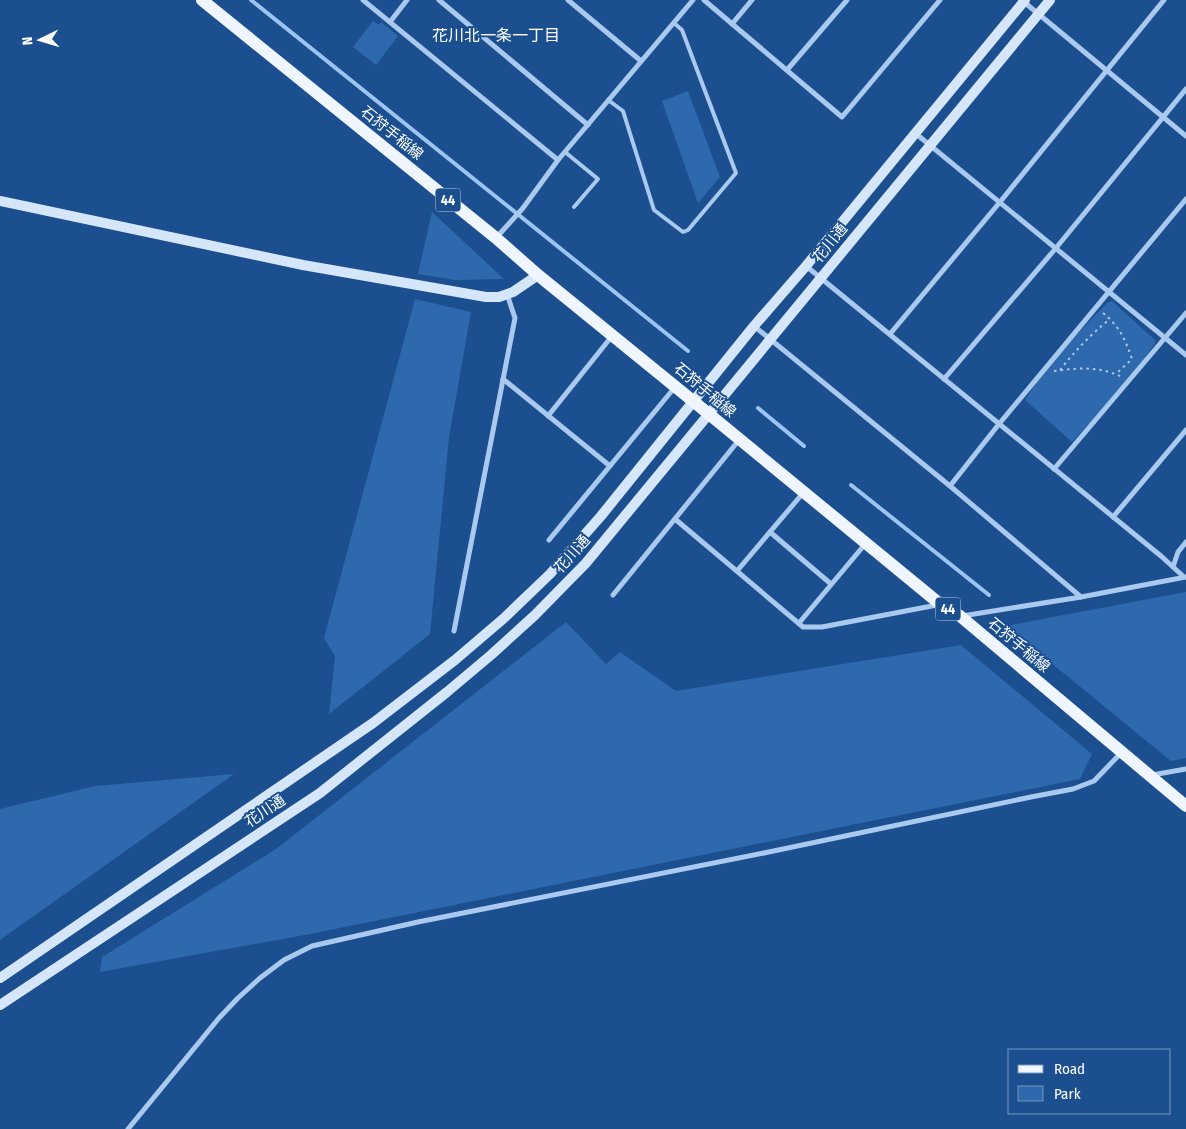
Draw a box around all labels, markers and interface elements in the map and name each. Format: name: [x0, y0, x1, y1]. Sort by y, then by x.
north arrow: [15, 15, 65, 65]
district label: 花川北一条一丁目: [432, 26, 560, 45]
text: N: [19, 36, 36, 46]
street label: 石狩手稲線: [357, 102, 427, 164]
road number: 44: [436, 188, 460, 212]
street label: 花川通: [809, 220, 851, 266]
street label: 石狩手稲線: [670, 359, 740, 421]
street label: 花川通: [550, 531, 594, 577]
road number: 44: [936, 598, 960, 620]
street label: 石狩手稲線: [984, 614, 1054, 676]
street label: 花川通: [241, 791, 289, 831]
legend: [1008, 1049, 1171, 1114]
text: Road: [1054, 1060, 1085, 1078]
text: Park: [1054, 1085, 1081, 1103]

